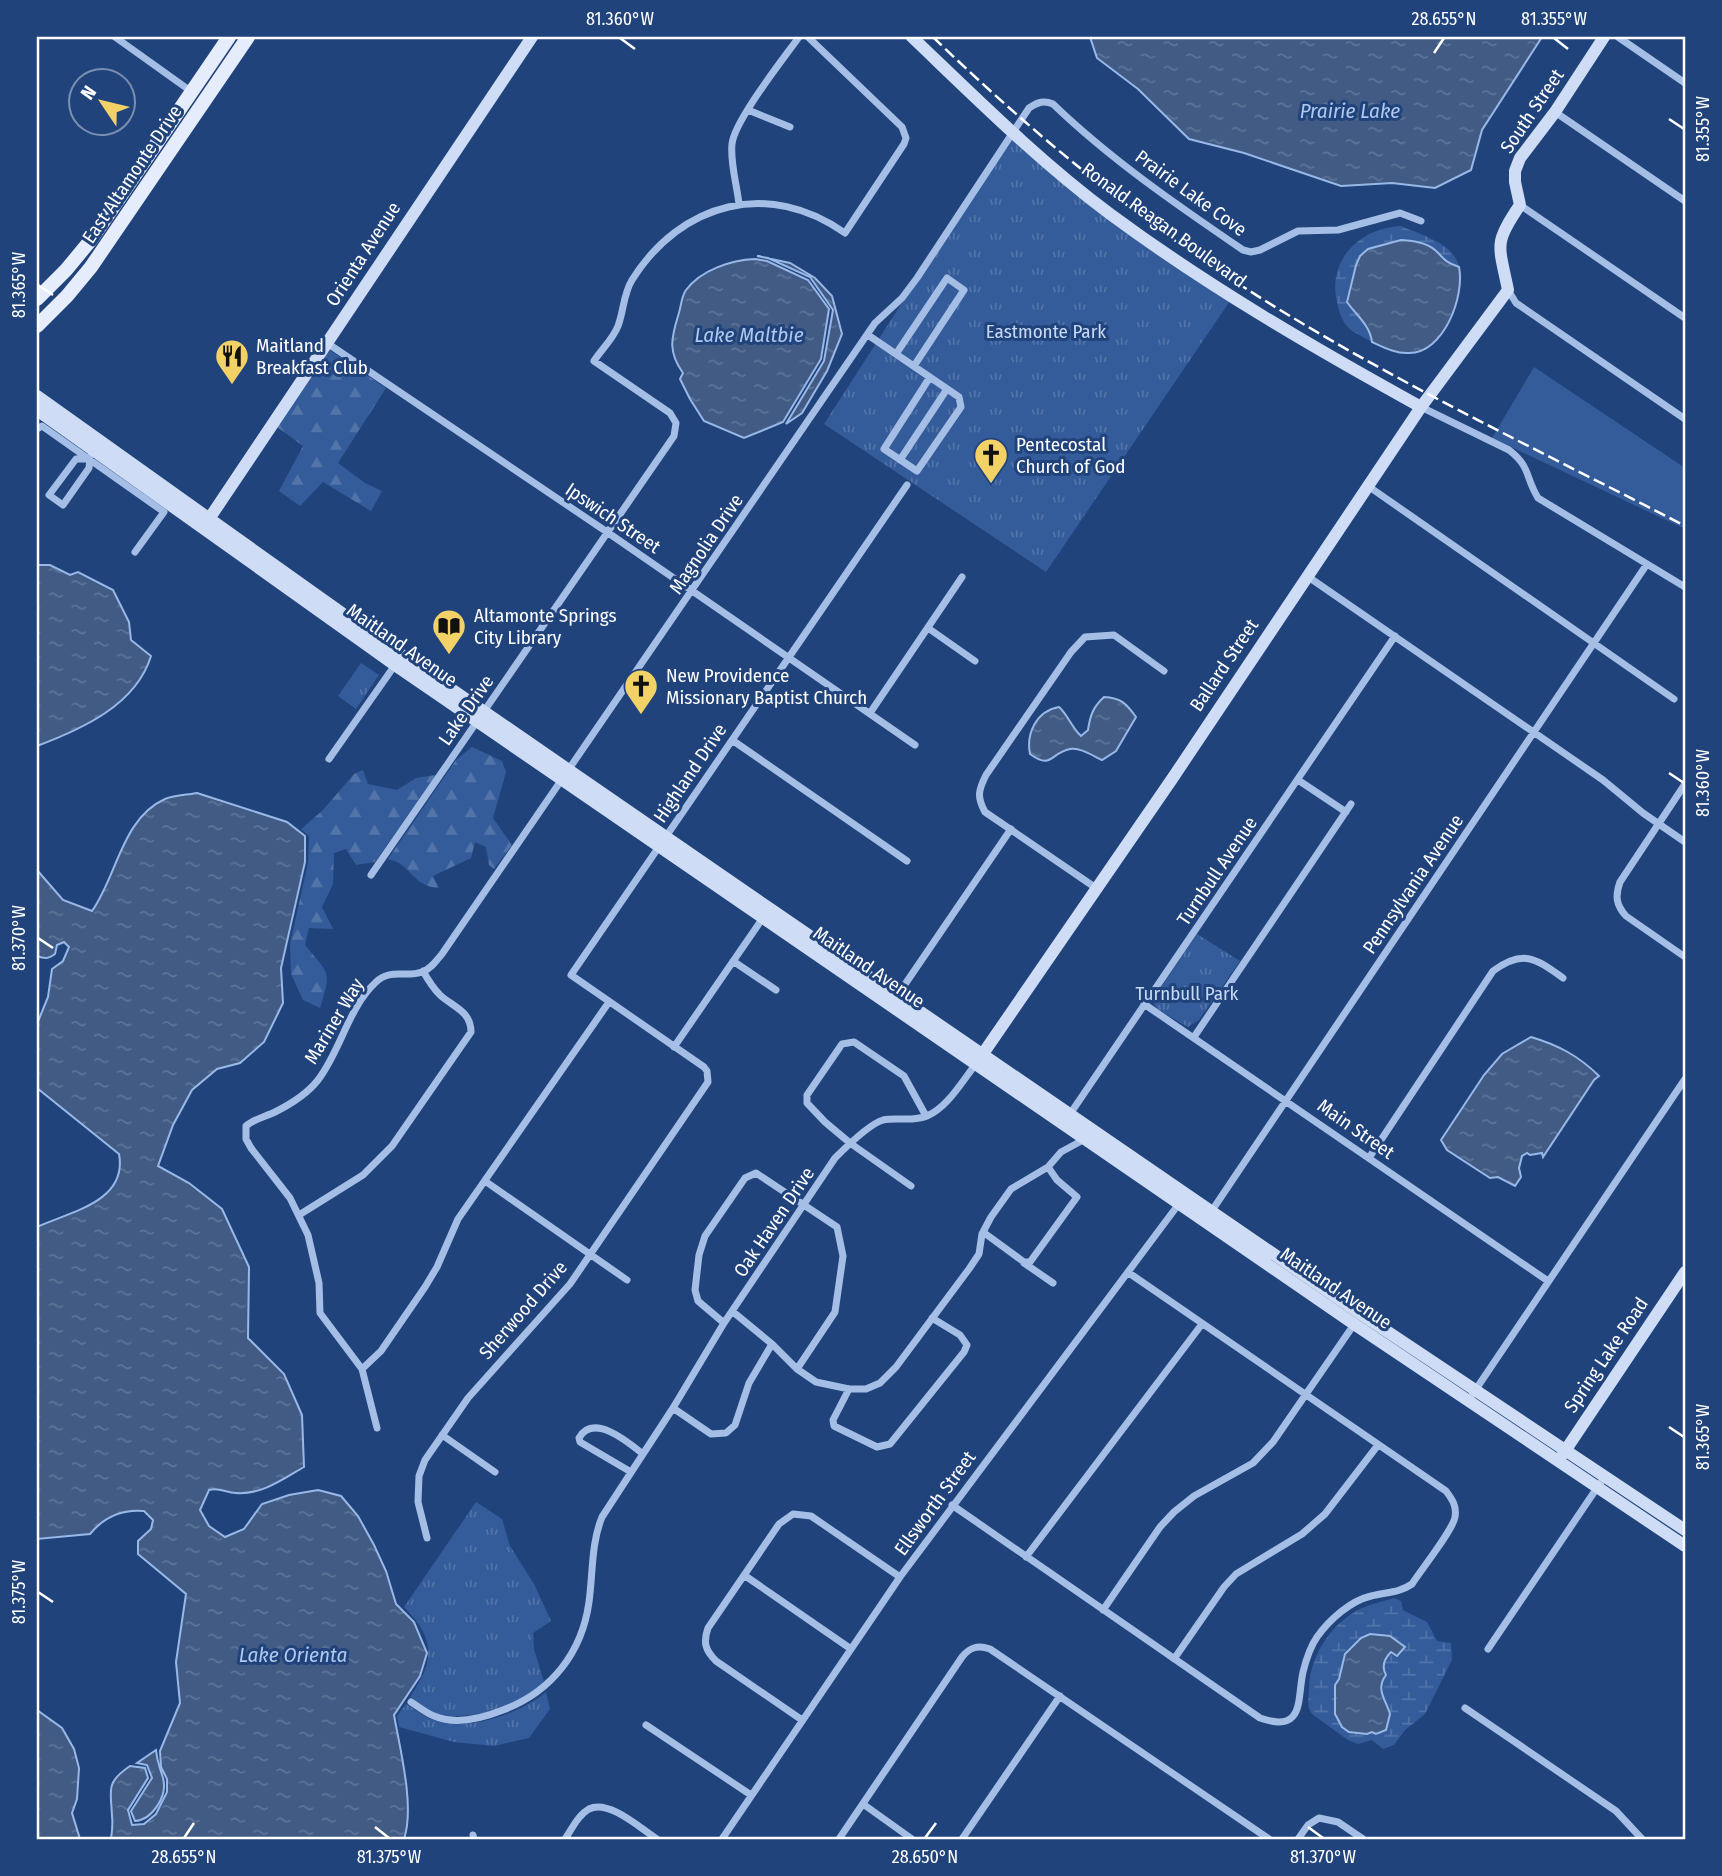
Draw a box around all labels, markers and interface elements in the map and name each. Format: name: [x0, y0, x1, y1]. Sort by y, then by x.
text: 81.360°W: [586, 8, 654, 30]
text: 28.655°N: [1411, 8, 1477, 30]
text: 81.355°W: [1521, 8, 1587, 30]
street label: South Street: [1495, 64, 1569, 158]
north arrow: [66, 66, 136, 136]
text: N: [76, 81, 101, 104]
text: 81.355°W: [1692, 96, 1714, 162]
water label: Prairie Lake: [1300, 98, 1400, 124]
street label: East Altamonte Drive: [77, 101, 187, 247]
street label: Prairie Lake Cove: [1131, 145, 1251, 241]
street label: Ronald Reagan Boulevard: [1077, 158, 1251, 292]
street label: Orienta Avenue: [321, 198, 405, 310]
text: 81.365°W: [8, 251, 30, 318]
park label: Eastmonte Park: [986, 320, 1106, 343]
water label: Lake Maltbie: [694, 322, 804, 348]
place label: Maitland Breakfast Club: [256, 334, 368, 379]
restaurant icon: Maitland Breakfast Club: [213, 337, 251, 386]
place label: Pentecostal Church of God: [1016, 433, 1125, 478]
church icon: Pentecostal Church of God: [972, 436, 1010, 485]
street label: Ipswich Street: [561, 478, 666, 559]
street label: Magnolia Drive: [664, 490, 748, 598]
street label: Maitland Avenue: [342, 598, 462, 692]
place label: Altamonte Springs City Library: [474, 604, 617, 649]
library icon: Altamonte Springs City Library: [430, 607, 468, 656]
street label: Ballard Street: [1185, 614, 1264, 715]
place label: New Providence Missionary Baptist Church: [666, 664, 867, 709]
church icon: New Providence Missionary Baptist Church: [622, 667, 660, 716]
street label: Lake Drive: [434, 670, 498, 750]
street label: Highland Drive: [648, 719, 732, 827]
text: 81.360°W: [1692, 749, 1714, 817]
street label: Pennsylvania Avenue: [1358, 810, 1468, 958]
street label: Turnbull Avenue: [1172, 812, 1262, 930]
text: 81.370°W: [8, 905, 30, 971]
street label: Maitland Avenue: [809, 921, 929, 1013]
street label: Mariner Way: [299, 974, 369, 1068]
park label: Turnbull Park: [1136, 982, 1239, 1005]
street label: Main Street: [1313, 1094, 1400, 1164]
street label: Oak Haven Drive: [729, 1163, 819, 1281]
street label: Maitland Avenue: [1276, 1242, 1396, 1334]
street label: Sherwood Drive: [474, 1256, 572, 1364]
street label: Spring Lake Road: [1559, 1293, 1653, 1417]
text: 81.365°W: [1692, 1403, 1714, 1470]
street label: Ellsworth Street: [889, 1446, 981, 1560]
text: 81.375°W: [8, 1559, 30, 1624]
water label: Lake Orienta: [239, 1642, 347, 1668]
text: 28.655°N: [151, 1846, 217, 1868]
text: 81.375°W: [357, 1846, 422, 1868]
text: 28.650°N: [892, 1846, 958, 1868]
text: 81.370°W: [1290, 1846, 1356, 1868]

